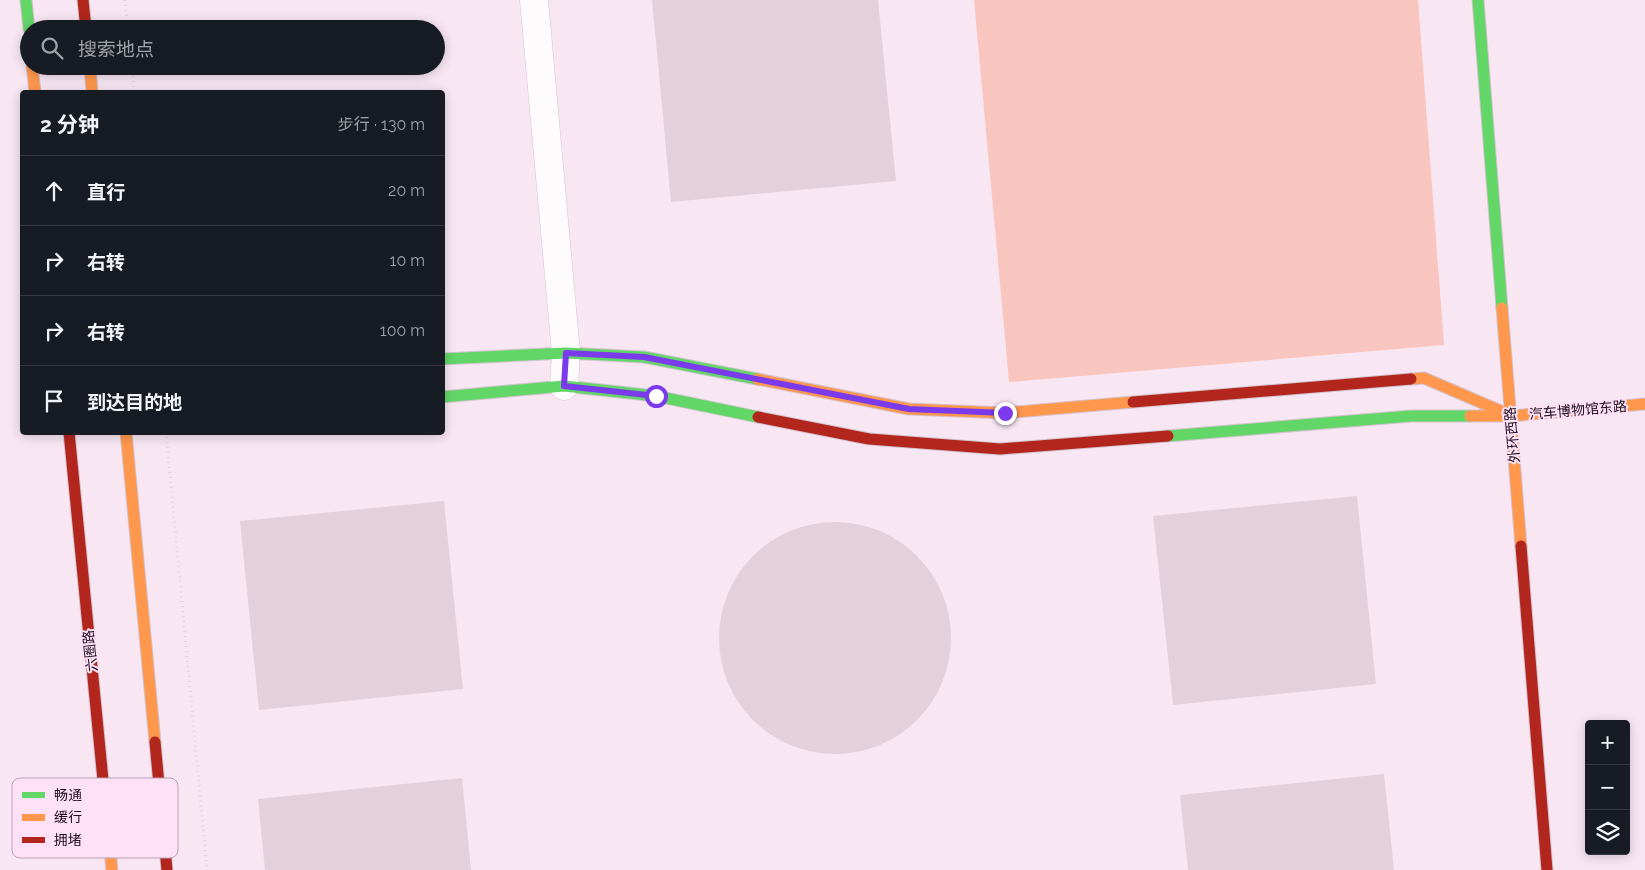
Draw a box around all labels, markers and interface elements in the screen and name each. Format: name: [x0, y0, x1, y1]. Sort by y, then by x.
search box: [20, 20, 445, 75]
icon: search: [38, 34, 66, 62]
text: 搜索地点: [78, 38, 154, 60]
text: 2 分钟: [40, 112, 99, 137]
text: 步行 · 130 m: [338, 115, 425, 134]
icon: ahead: [40, 177, 68, 205]
text: 直行: [87, 181, 125, 203]
text: 20 m: [388, 181, 425, 200]
icon: right: [40, 247, 68, 275]
text: 右转: [87, 251, 125, 273]
text: 10 m: [390, 251, 425, 270]
icon: right: [40, 317, 68, 345]
text: 右转: [87, 321, 125, 343]
text: 100 m: [380, 321, 425, 340]
route start: [645, 385, 668, 408]
icon: arrive: [40, 387, 68, 415]
text: 到达目的地: [87, 391, 182, 413]
street label: 汽车博物馆东路: [1528, 398, 1628, 422]
route end: [994, 402, 1017, 425]
street label: 外环西路: [1502, 406, 1522, 464]
street label: 六圈路: [80, 629, 100, 673]
map controls: [1585, 720, 1630, 855]
button: +: [1585, 720, 1630, 765]
button: −: [1585, 765, 1630, 810]
legend: [12, 778, 178, 858]
text: 畅通: [54, 787, 82, 803]
text: 缓行: [54, 809, 82, 825]
button: layers: [1585, 810, 1630, 855]
text: 拥堵: [54, 832, 82, 848]

